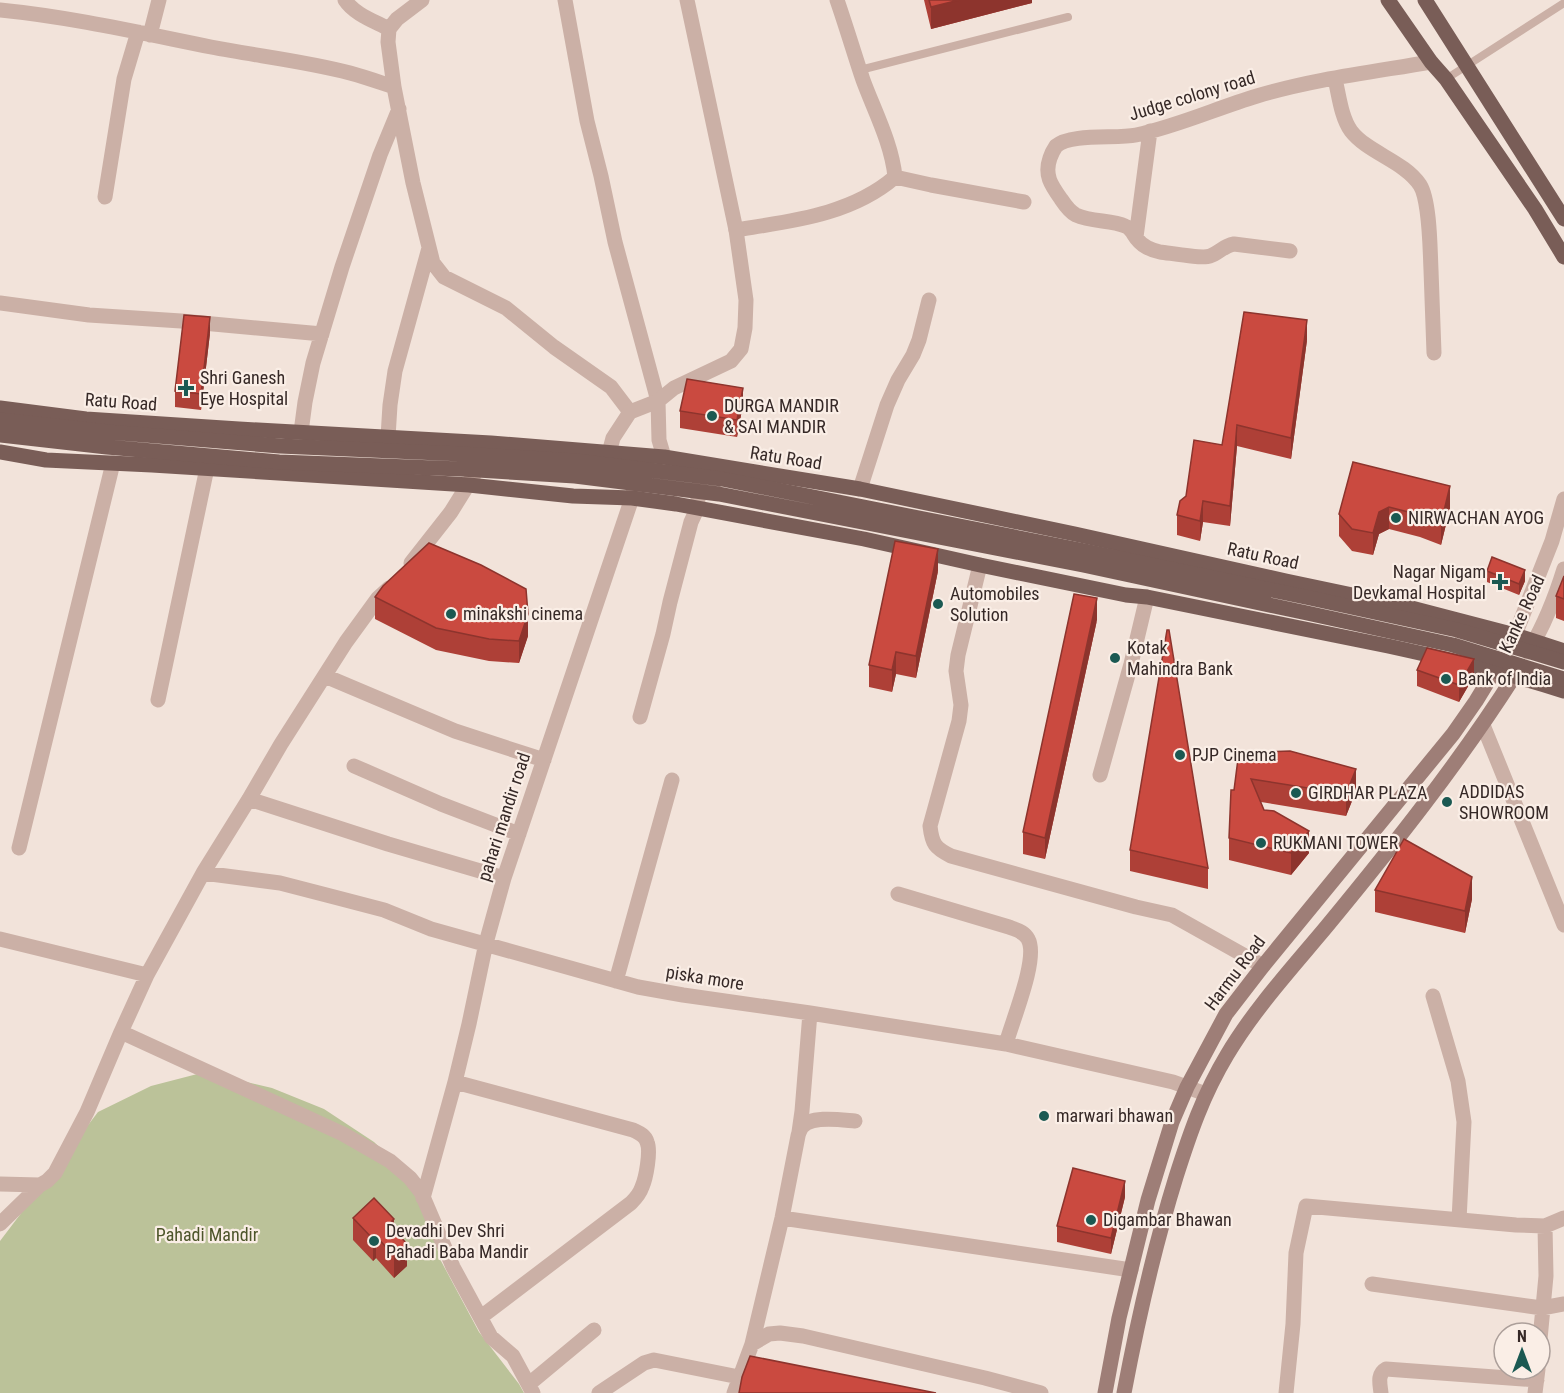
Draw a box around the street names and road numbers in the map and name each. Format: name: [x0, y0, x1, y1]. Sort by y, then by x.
street label: Judge colony road: [1126, 66, 1257, 125]
street label: Ratu Road: [84, 388, 158, 415]
street label: Ratu Road: [749, 441, 824, 474]
street label: Ratu Road: [1225, 538, 1301, 573]
street label: Kanke Road: [1494, 571, 1549, 656]
street label: pahari mandir road: [473, 750, 534, 884]
street label: Harmu Road: [1200, 931, 1269, 1014]
street label: piska more: [665, 961, 745, 994]

